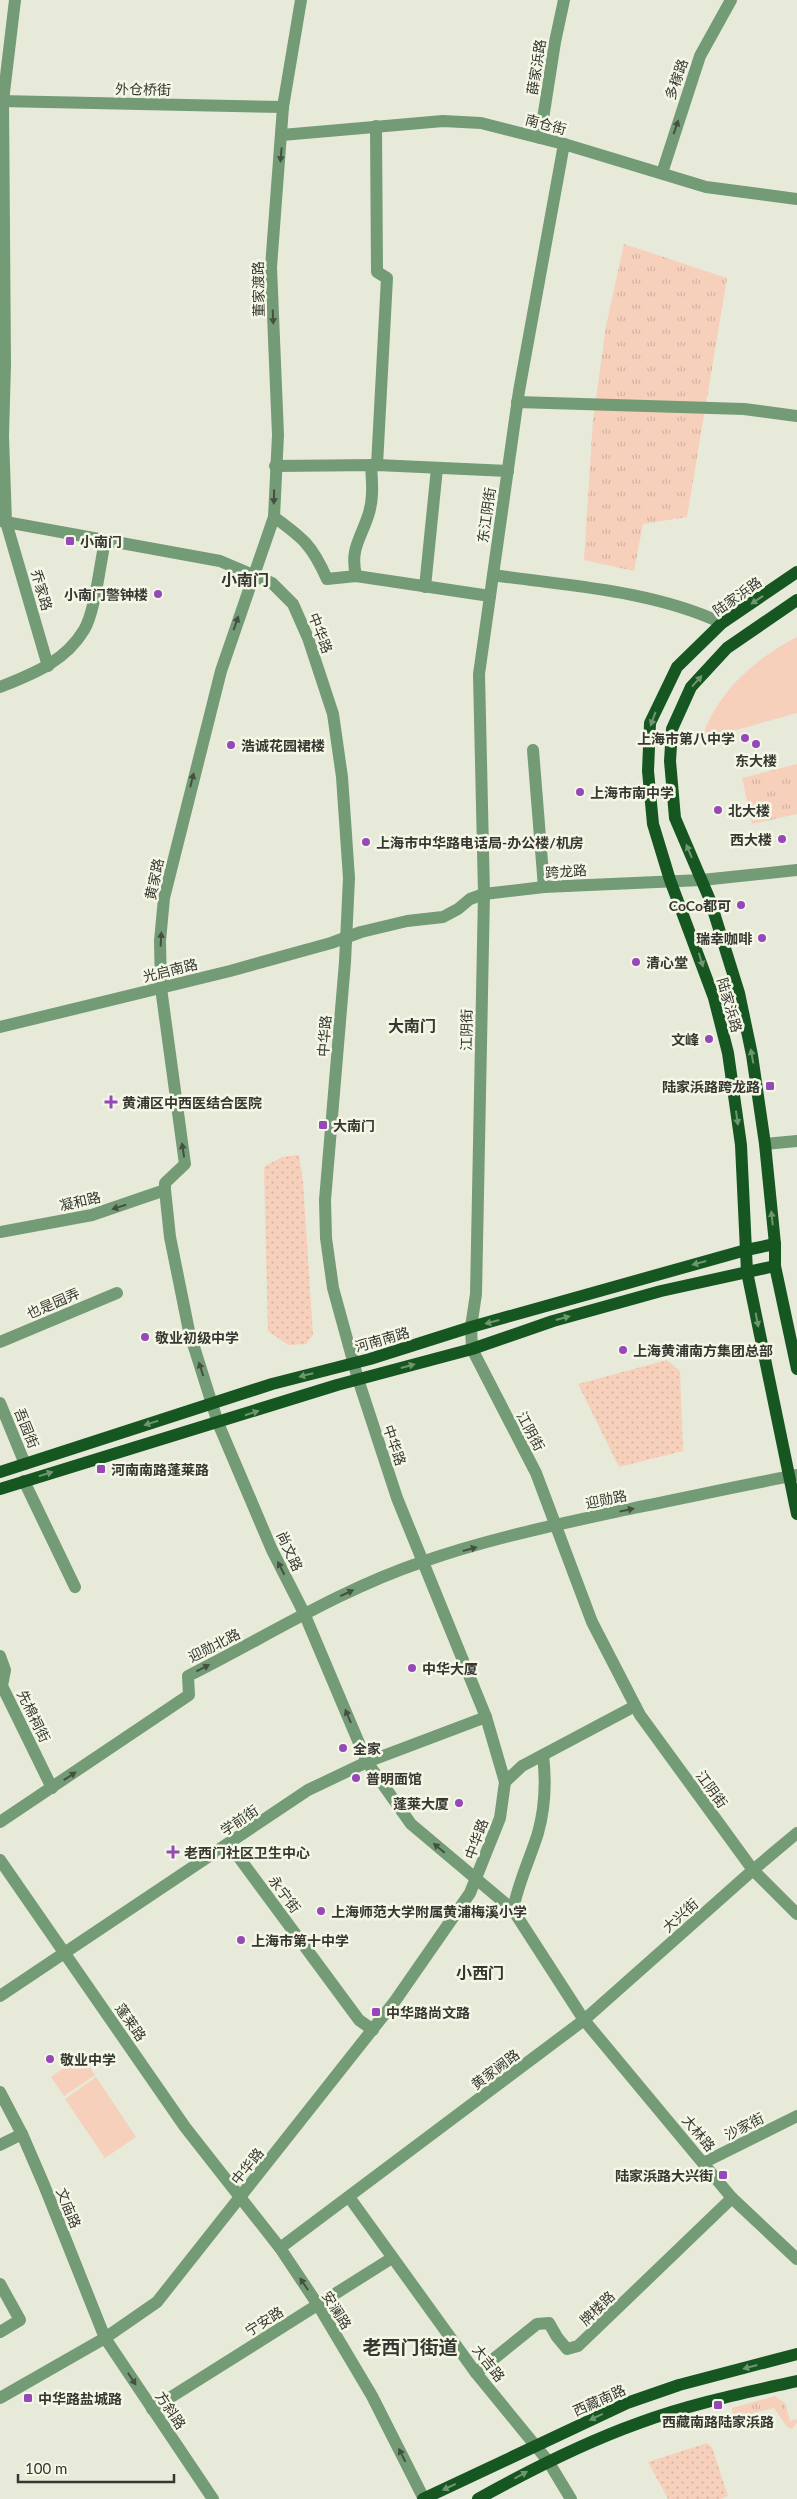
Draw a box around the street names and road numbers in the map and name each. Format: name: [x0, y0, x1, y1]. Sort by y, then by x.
street label: 薛家浜路: [523, 38, 549, 96]
street label: 多稼路: [661, 56, 691, 102]
street label: 外仓桥街: [115, 80, 171, 98]
street label: 南仓街: [524, 110, 568, 138]
street label: 董家渡路: [249, 261, 267, 317]
street label: 东江阴街: [474, 486, 498, 544]
street label: 乔家路: [28, 567, 56, 613]
street label: 陆家浜路: [709, 573, 765, 619]
street label: 中华路: [306, 610, 336, 656]
street label: 黄家路: [141, 857, 167, 901]
street label: 跨龙路: [544, 861, 588, 881]
street label: 光启南路: [141, 955, 199, 985]
street label: 陆家浜路: [714, 976, 746, 1034]
street label: 江阴街: [457, 1009, 475, 1051]
street label: 中华路: [314, 1014, 334, 1058]
street label: 凝和路: [58, 1188, 102, 1214]
street label: 也是园弄: [24, 1284, 82, 1322]
street label: 河南南路: [353, 1323, 411, 1355]
street label: 吾园街: [11, 1405, 43, 1451]
street label: 江阴街: [514, 1408, 548, 1454]
street label: 中华路: [380, 1422, 410, 1468]
street label: 迎勋路: [584, 1486, 628, 1512]
street label: 尚文路: [273, 1528, 307, 1574]
street label: 迎勋北路: [185, 1625, 243, 1665]
street label: 先棉祠街: [14, 1687, 54, 1745]
street label: 江阴街: [693, 1767, 731, 1811]
street label: 学前街: [217, 1801, 261, 1839]
street label: 中华路: [461, 1816, 491, 1862]
street label: 永宁街: [266, 1872, 304, 1916]
street label: 大兴街: [659, 1895, 701, 1935]
street label: 蓬莱路: [112, 2000, 150, 2044]
street label: 黄家阙路: [468, 2045, 522, 2093]
street label: 沙家街: [721, 2109, 767, 2143]
street label: 大林路: [679, 2111, 719, 2155]
street label: 中华路: [227, 2144, 267, 2188]
street label: 文庙路: [53, 2185, 85, 2231]
street label: 牌楼路: [576, 2287, 618, 2329]
street label: 安澜路: [319, 2288, 355, 2332]
street label: 宁安路: [242, 2303, 286, 2339]
street label: 大吉路: [469, 2341, 509, 2385]
street label: 西藏南路: [570, 2381, 628, 2419]
street label: 方斜路: [152, 2388, 190, 2432]

